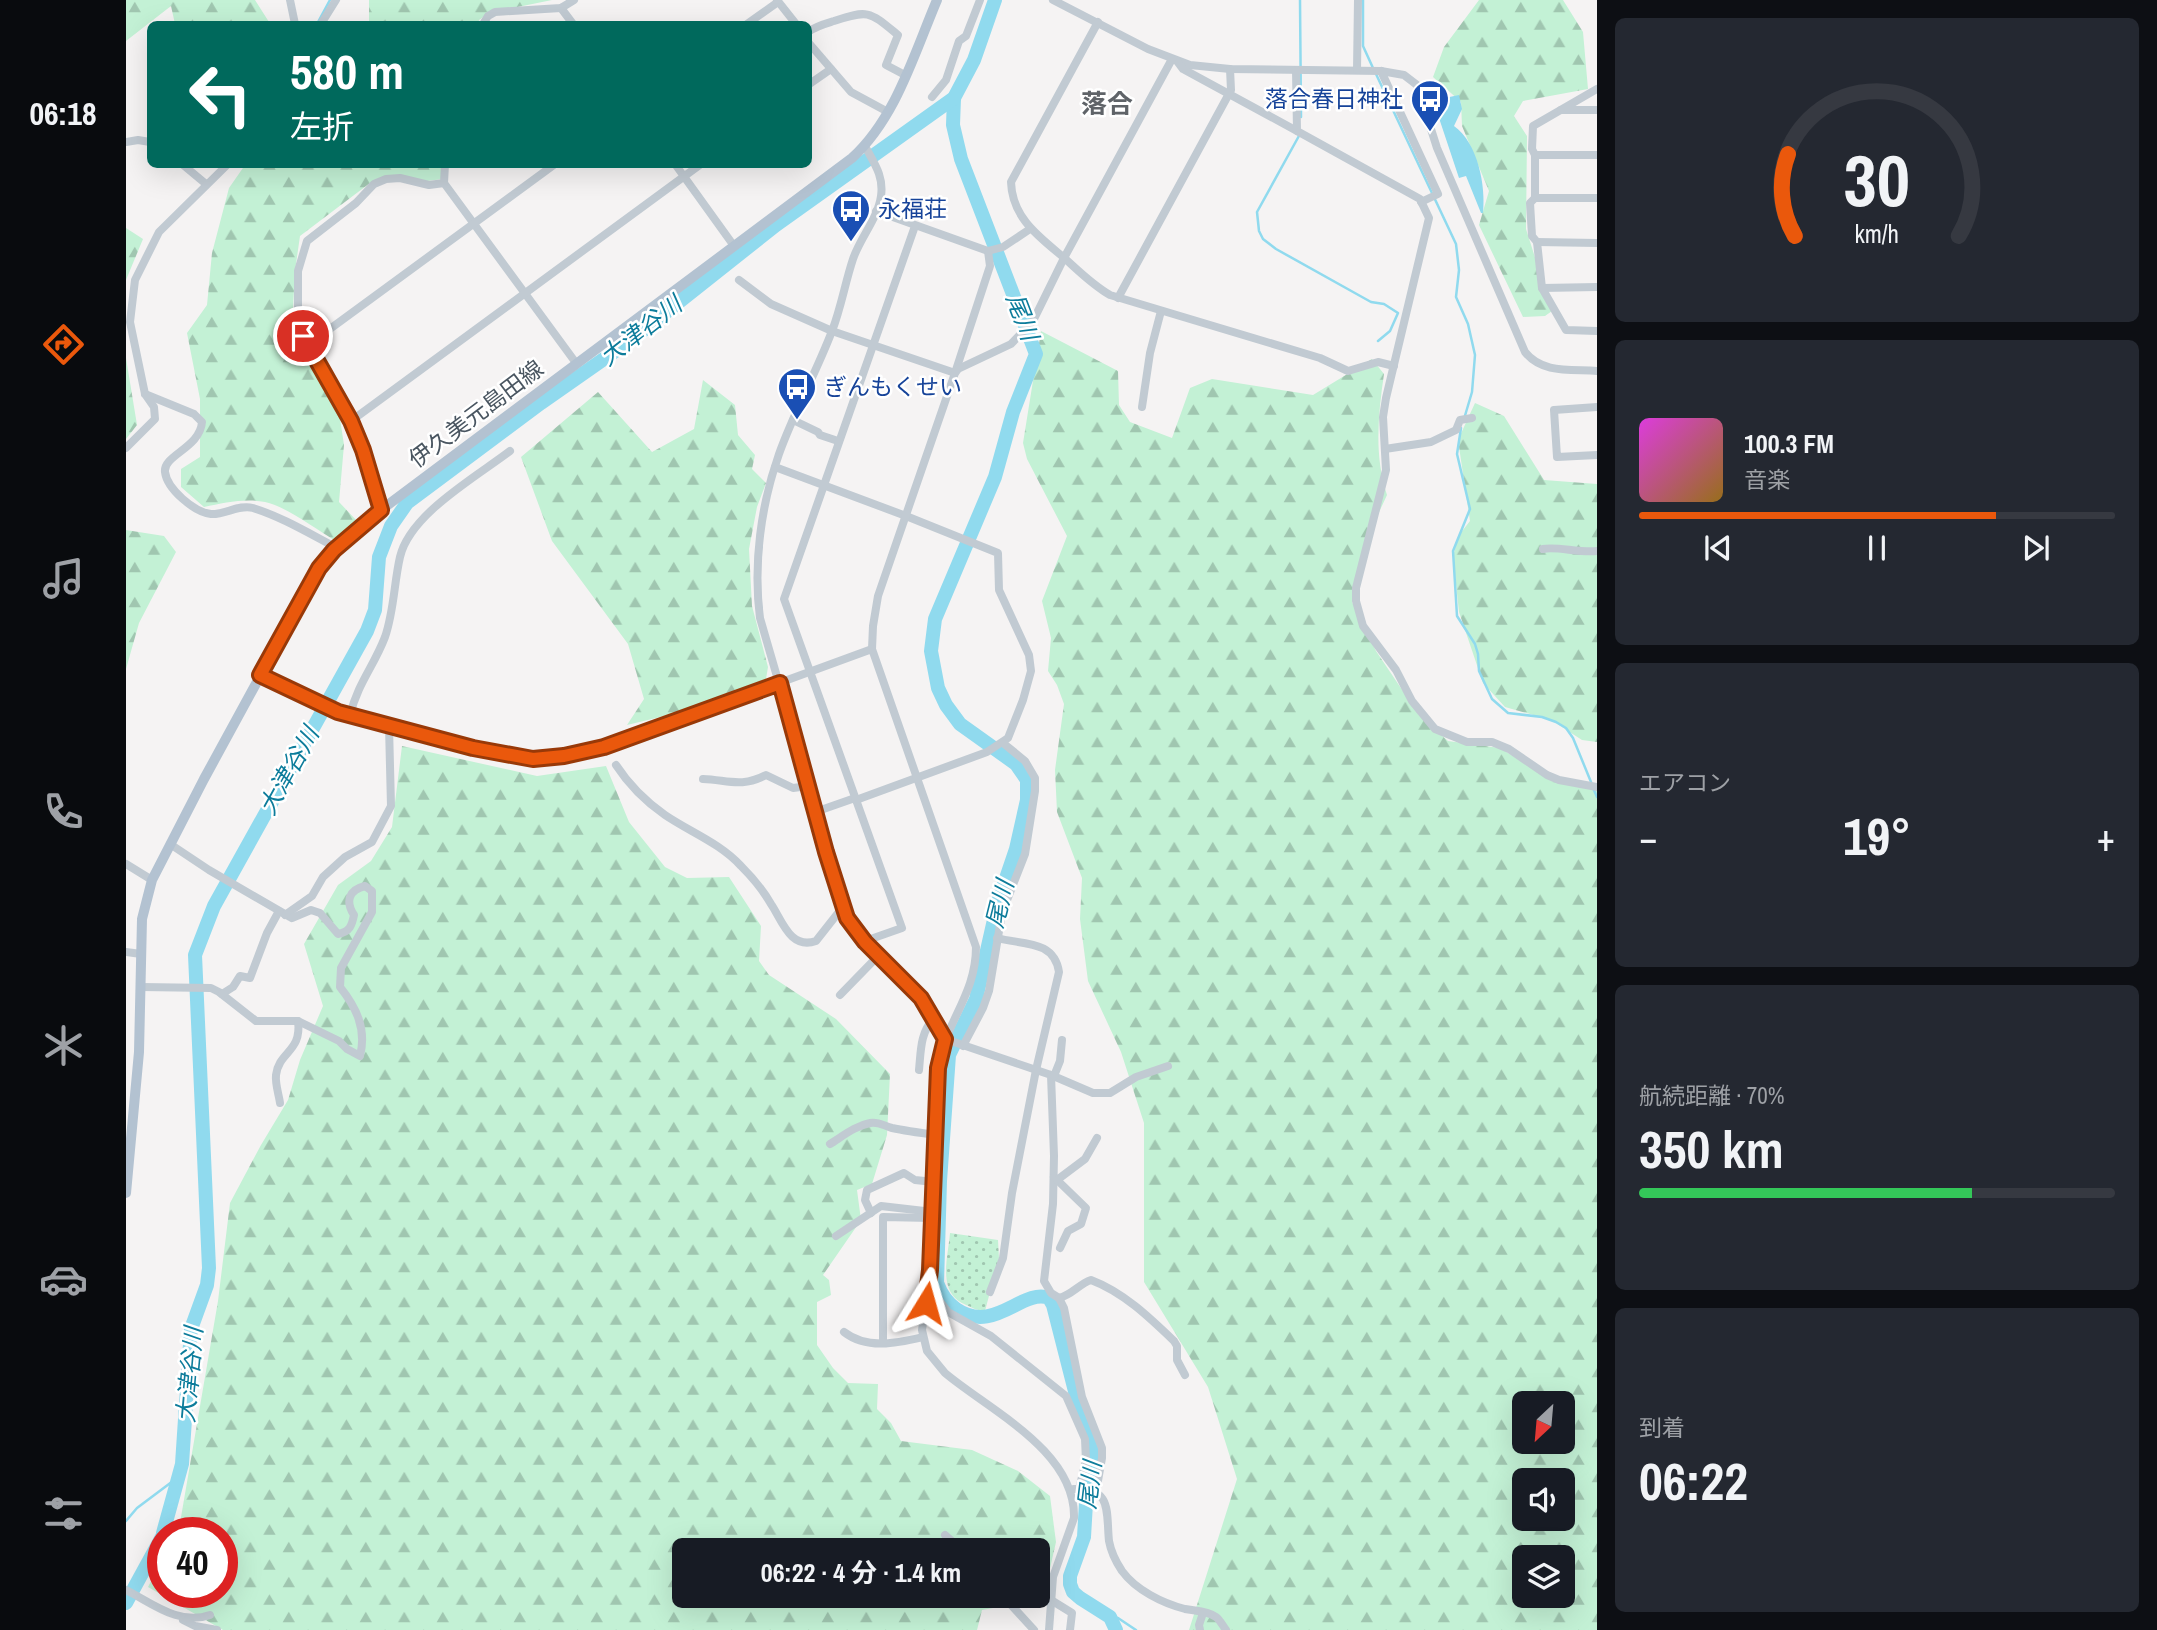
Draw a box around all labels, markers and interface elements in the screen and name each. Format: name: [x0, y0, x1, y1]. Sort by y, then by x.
text: 580 m: [290, 38, 404, 104]
icon: left: [175, 49, 266, 140]
bus stop icon: 落合春日神社: [1409, 78, 1451, 133]
place label: 落合春日神社: [1265, 83, 1403, 114]
district label: 落合: [1081, 86, 1133, 121]
text: 06:18: [29, 92, 97, 135]
text: 左折: [290, 105, 354, 148]
text: 30: [1844, 132, 1910, 230]
bus stop icon: 永福荘: [830, 188, 872, 243]
place label: 永福荘: [878, 193, 947, 224]
text: km/h: [1855, 217, 1899, 251]
water label: 大津谷川: [593, 286, 690, 372]
water label: 尾川: [999, 289, 1048, 348]
pin: [273, 306, 333, 366]
icon: arrive: [284, 317, 322, 355]
icon: directions: [39, 320, 88, 369]
street label: 伊久美元島田線: [402, 353, 549, 474]
bus stop icon: ぎんもくせい: [776, 366, 818, 421]
place label: ぎんもくせい: [824, 371, 962, 402]
text: 100.3 FM: [1744, 426, 1834, 461]
text: 音楽: [1744, 464, 1790, 495]
icon: previous: [1699, 529, 1737, 567]
icon: pause: [1858, 529, 1896, 567]
icon: next: [2017, 529, 2055, 567]
icon: music: [39, 554, 88, 603]
water label: 大津谷川: [251, 718, 327, 820]
text: エアコン: [1639, 767, 1731, 798]
icon: phone: [39, 787, 88, 836]
text: 19°: [1843, 801, 1911, 871]
text: −: [1639, 812, 1657, 863]
text: +: [2097, 812, 2115, 863]
water label: 尾川: [978, 874, 1021, 931]
icon: climate: [39, 1021, 88, 1070]
text: 航続距離 · 70%: [1639, 1080, 1784, 1111]
text: 350 km: [1639, 1114, 1784, 1184]
icon: car: [39, 1255, 88, 1304]
position arrow: [889, 1266, 963, 1340]
water label: 大津谷川: [169, 1323, 209, 1424]
north arrow: [1512, 1391, 1575, 1454]
map controls: [1512, 1391, 1575, 1608]
text: 到着: [1639, 1412, 1685, 1443]
text: 06:22: [1639, 1446, 1748, 1516]
water label: 尾川: [1070, 1456, 1108, 1511]
button: sound: [1512, 1468, 1575, 1531]
icon: filters: [39, 1489, 88, 1538]
speed limit sign: 40: [147, 1517, 238, 1608]
button: layers: [1512, 1545, 1575, 1608]
text: 06:22 · 4 分 · 1.4 km: [761, 1555, 961, 1590]

